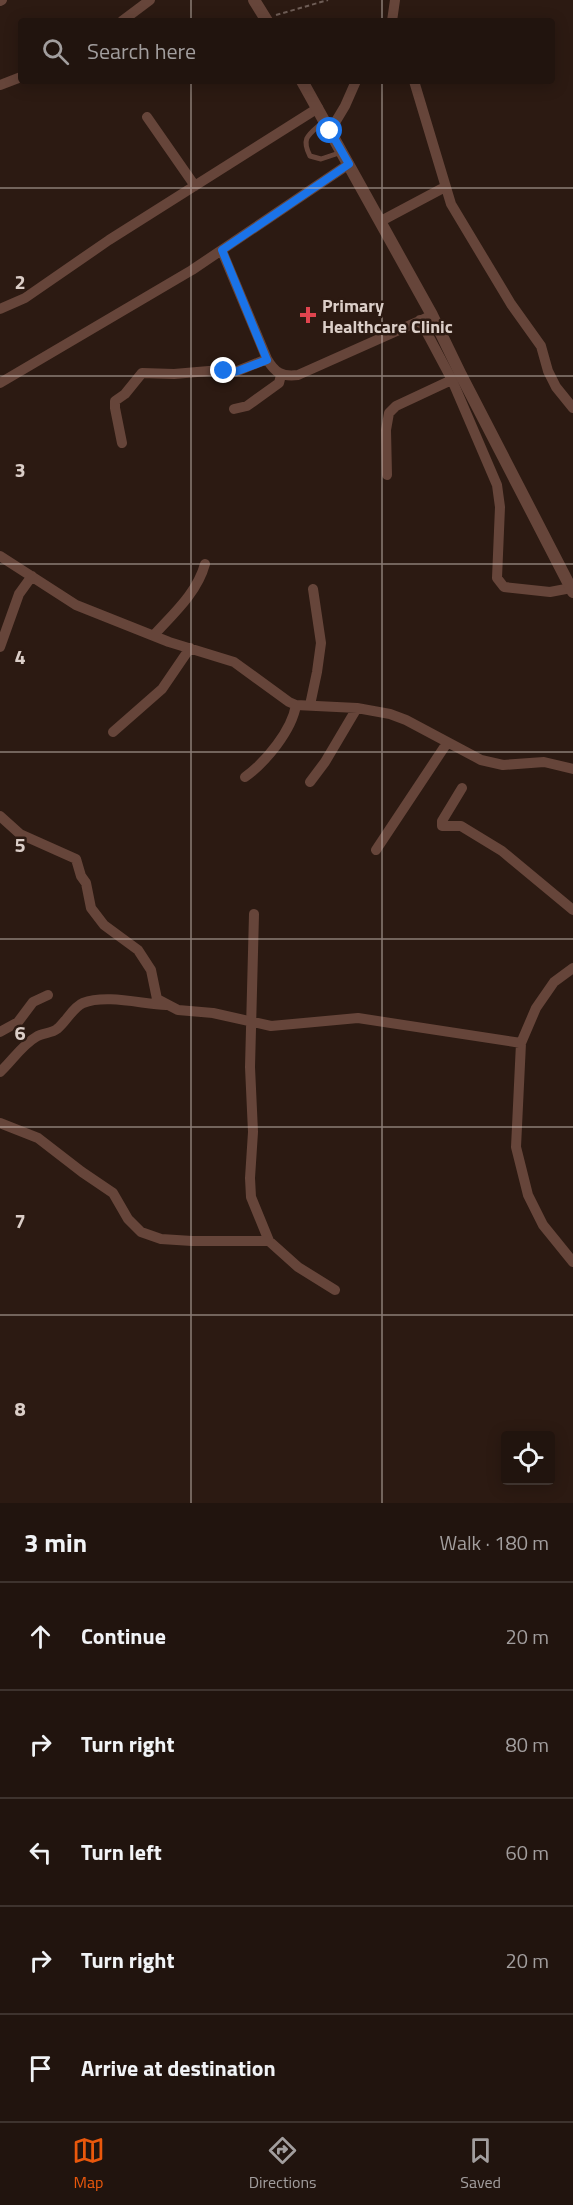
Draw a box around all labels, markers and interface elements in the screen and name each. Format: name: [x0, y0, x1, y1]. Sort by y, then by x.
search box: [18, 18, 555, 84]
text: Search here: [87, 34, 196, 68]
icon: search: [39, 35, 72, 68]
route start: [316, 117, 342, 143]
text: 2: [14, 266, 26, 297]
place label: Primary Healthcare Clinic: [322, 292, 453, 340]
marker: Primary Healthcare Clinic: [299, 306, 317, 324]
route end: [210, 357, 236, 383]
text: 3: [14, 454, 26, 485]
text: 4: [14, 641, 26, 672]
text: 5: [14, 829, 26, 860]
text: 6: [14, 1017, 26, 1048]
text: 7: [14, 1205, 26, 1236]
text: 8: [14, 1393, 26, 1424]
map controls: [501, 1431, 555, 1485]
button: locate: [501, 1431, 555, 1485]
text: 3 min: [24, 1523, 87, 1562]
text: Walk · 180 m: [440, 1527, 549, 1558]
text: Continue: [81, 1619, 166, 1653]
icon: ahead: [24, 1620, 57, 1653]
text: 20 m: [505, 1621, 549, 1652]
text: Turn right: [81, 1727, 175, 1761]
icon: right: [24, 1728, 57, 1761]
text: 80 m: [505, 1729, 549, 1760]
text: Turn left: [81, 1835, 162, 1869]
icon: left: [24, 1836, 57, 1869]
text: 60 m: [505, 1837, 549, 1868]
text: Turn right: [81, 1943, 175, 1977]
icon: right: [24, 1944, 57, 1977]
text: 20 m: [505, 1945, 549, 1976]
text: Arrive at destination: [81, 2051, 276, 2085]
icon: arrive: [24, 2052, 57, 2085]
tab: Map: [72, 2134, 105, 2194]
tab: Directions: [249, 2134, 317, 2194]
tab: Saved: [460, 2134, 501, 2194]

